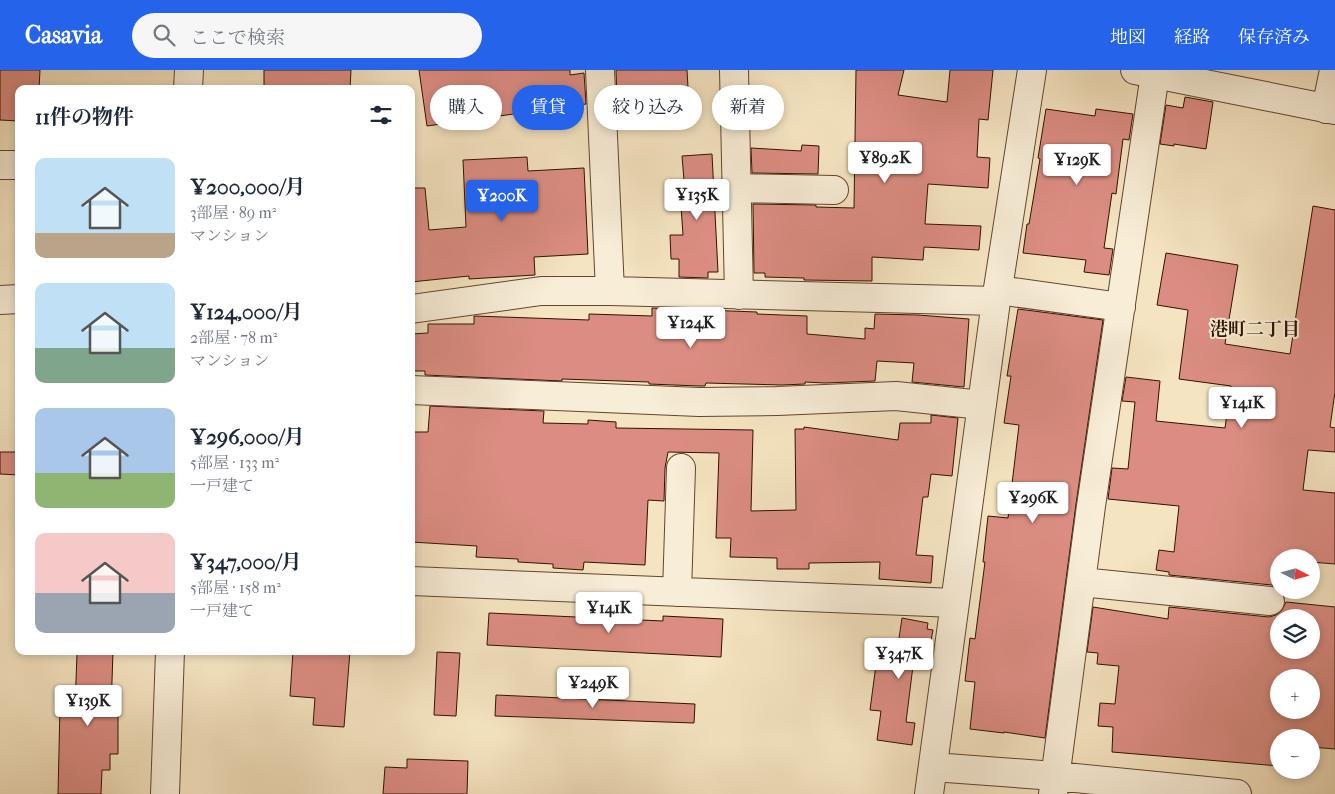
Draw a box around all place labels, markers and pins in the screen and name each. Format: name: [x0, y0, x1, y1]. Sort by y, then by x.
pin: ¥89.2K: [844, 142, 926, 184]
pin: ¥129K: [1042, 144, 1112, 186]
pin: ¥135K: [662, 178, 732, 221]
pin: ¥200K: [467, 180, 537, 222]
pin: ¥124K: [656, 306, 726, 349]
pin: ¥141K: [1207, 386, 1277, 429]
pin: ¥296K: [998, 482, 1068, 524]
pin: ¥141K: [574, 592, 644, 634]
pin: ¥347K: [864, 638, 934, 680]
pin: ¥249K: [558, 666, 628, 709]
pin: ¥139K: [53, 684, 123, 727]

